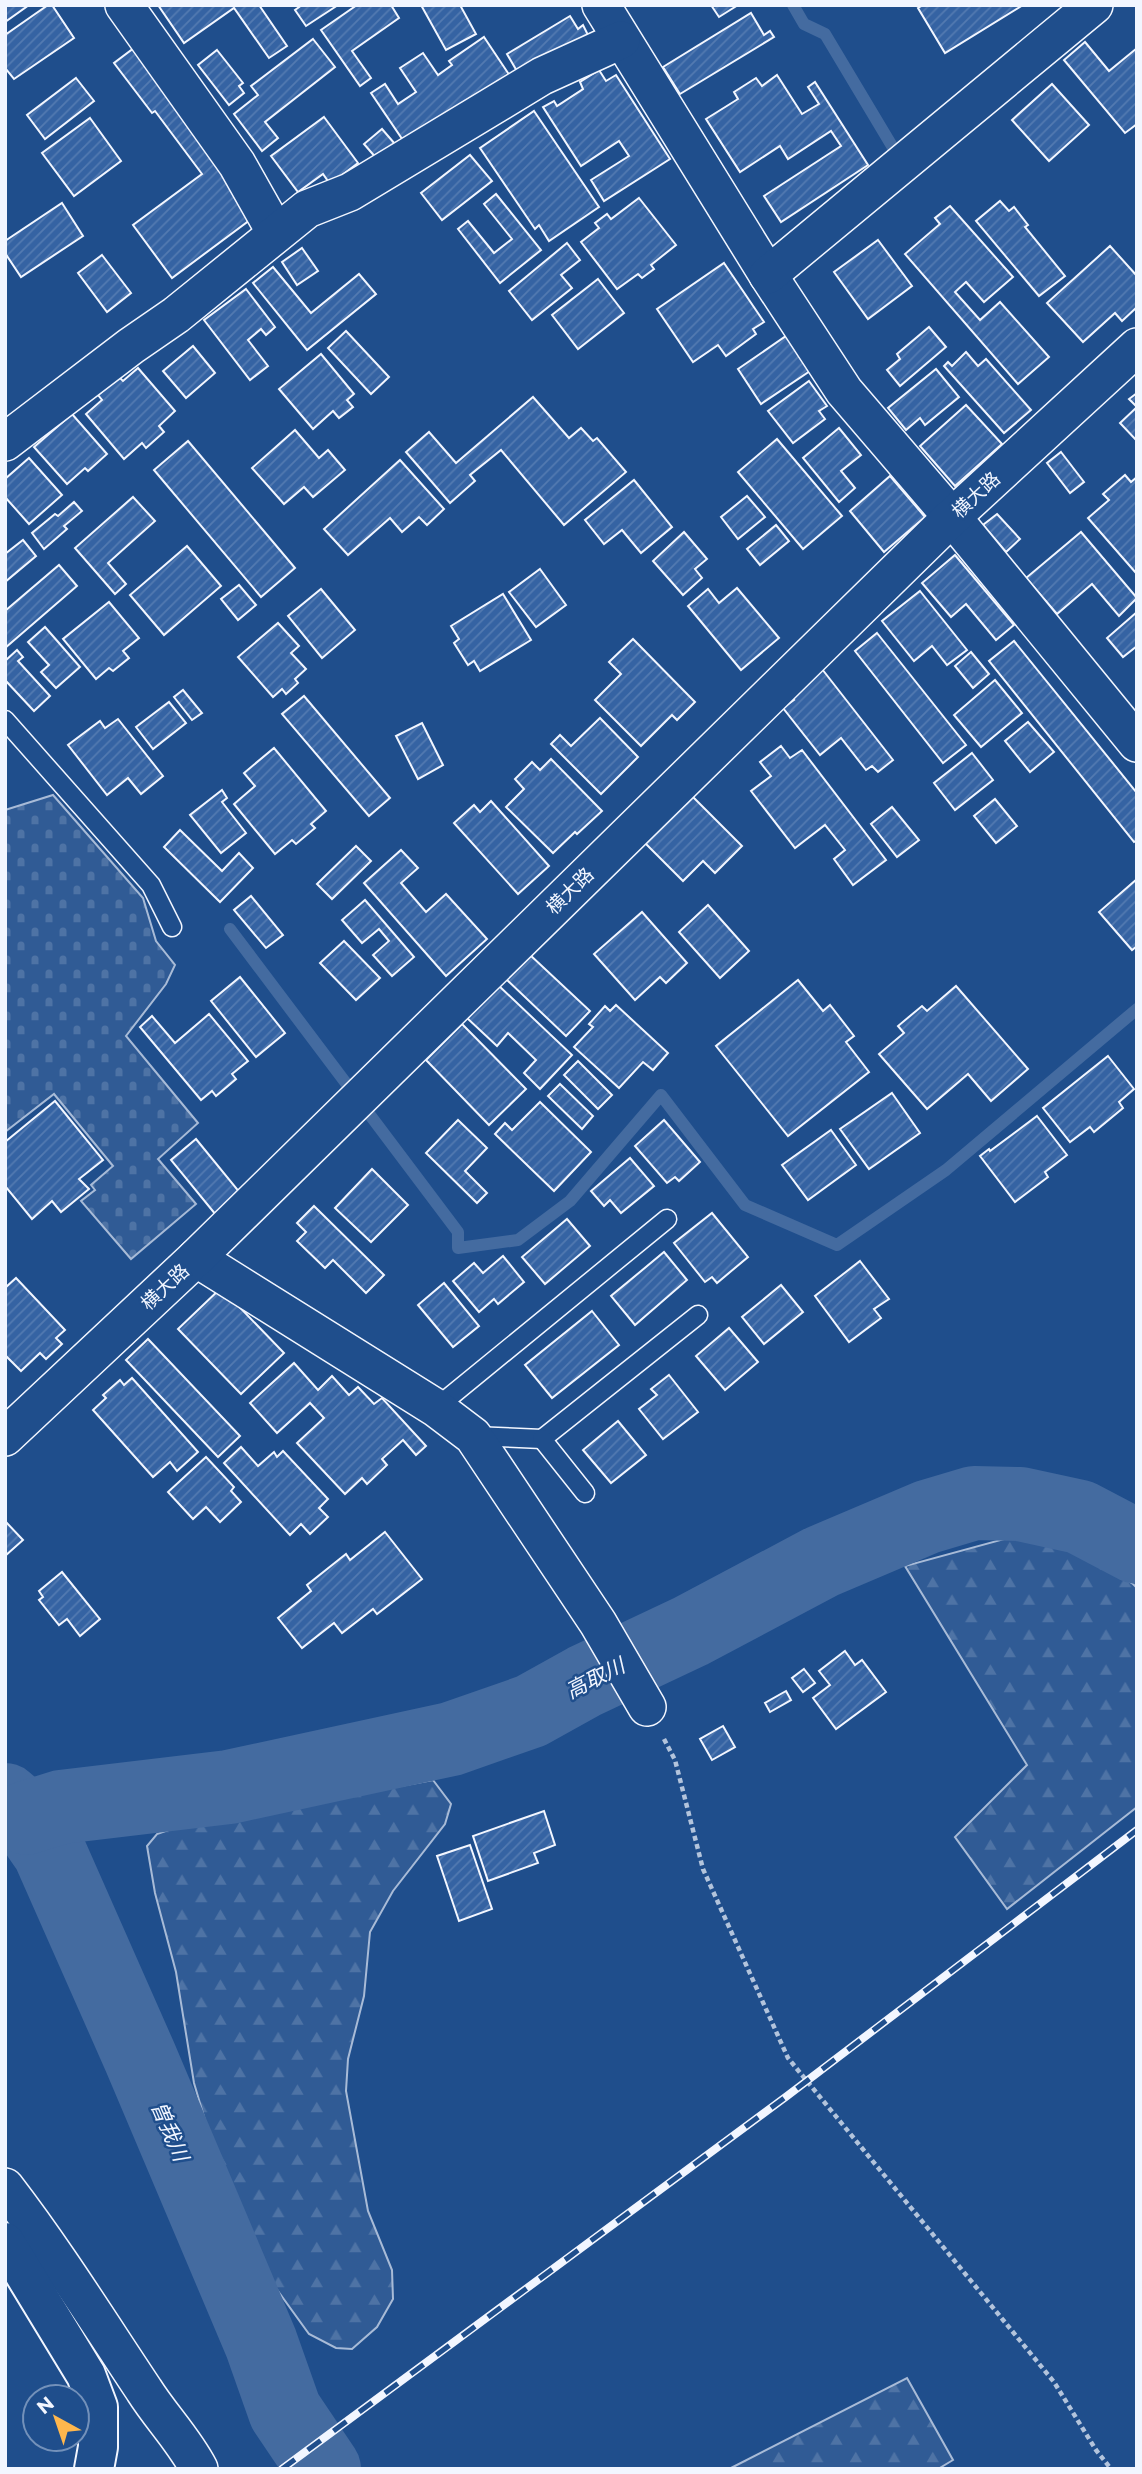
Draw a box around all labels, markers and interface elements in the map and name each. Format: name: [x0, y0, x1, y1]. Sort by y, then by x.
street label: 横大路: [947, 467, 1005, 523]
street label: 横大路: [542, 863, 598, 919]
street label: 横大路: [136, 1259, 194, 1315]
water label: 高取川: [561, 1652, 631, 1703]
water label: 曽我川: [146, 2097, 195, 2167]
north arrow: [21, 2383, 91, 2453]
text: N: [32, 2392, 59, 2419]

